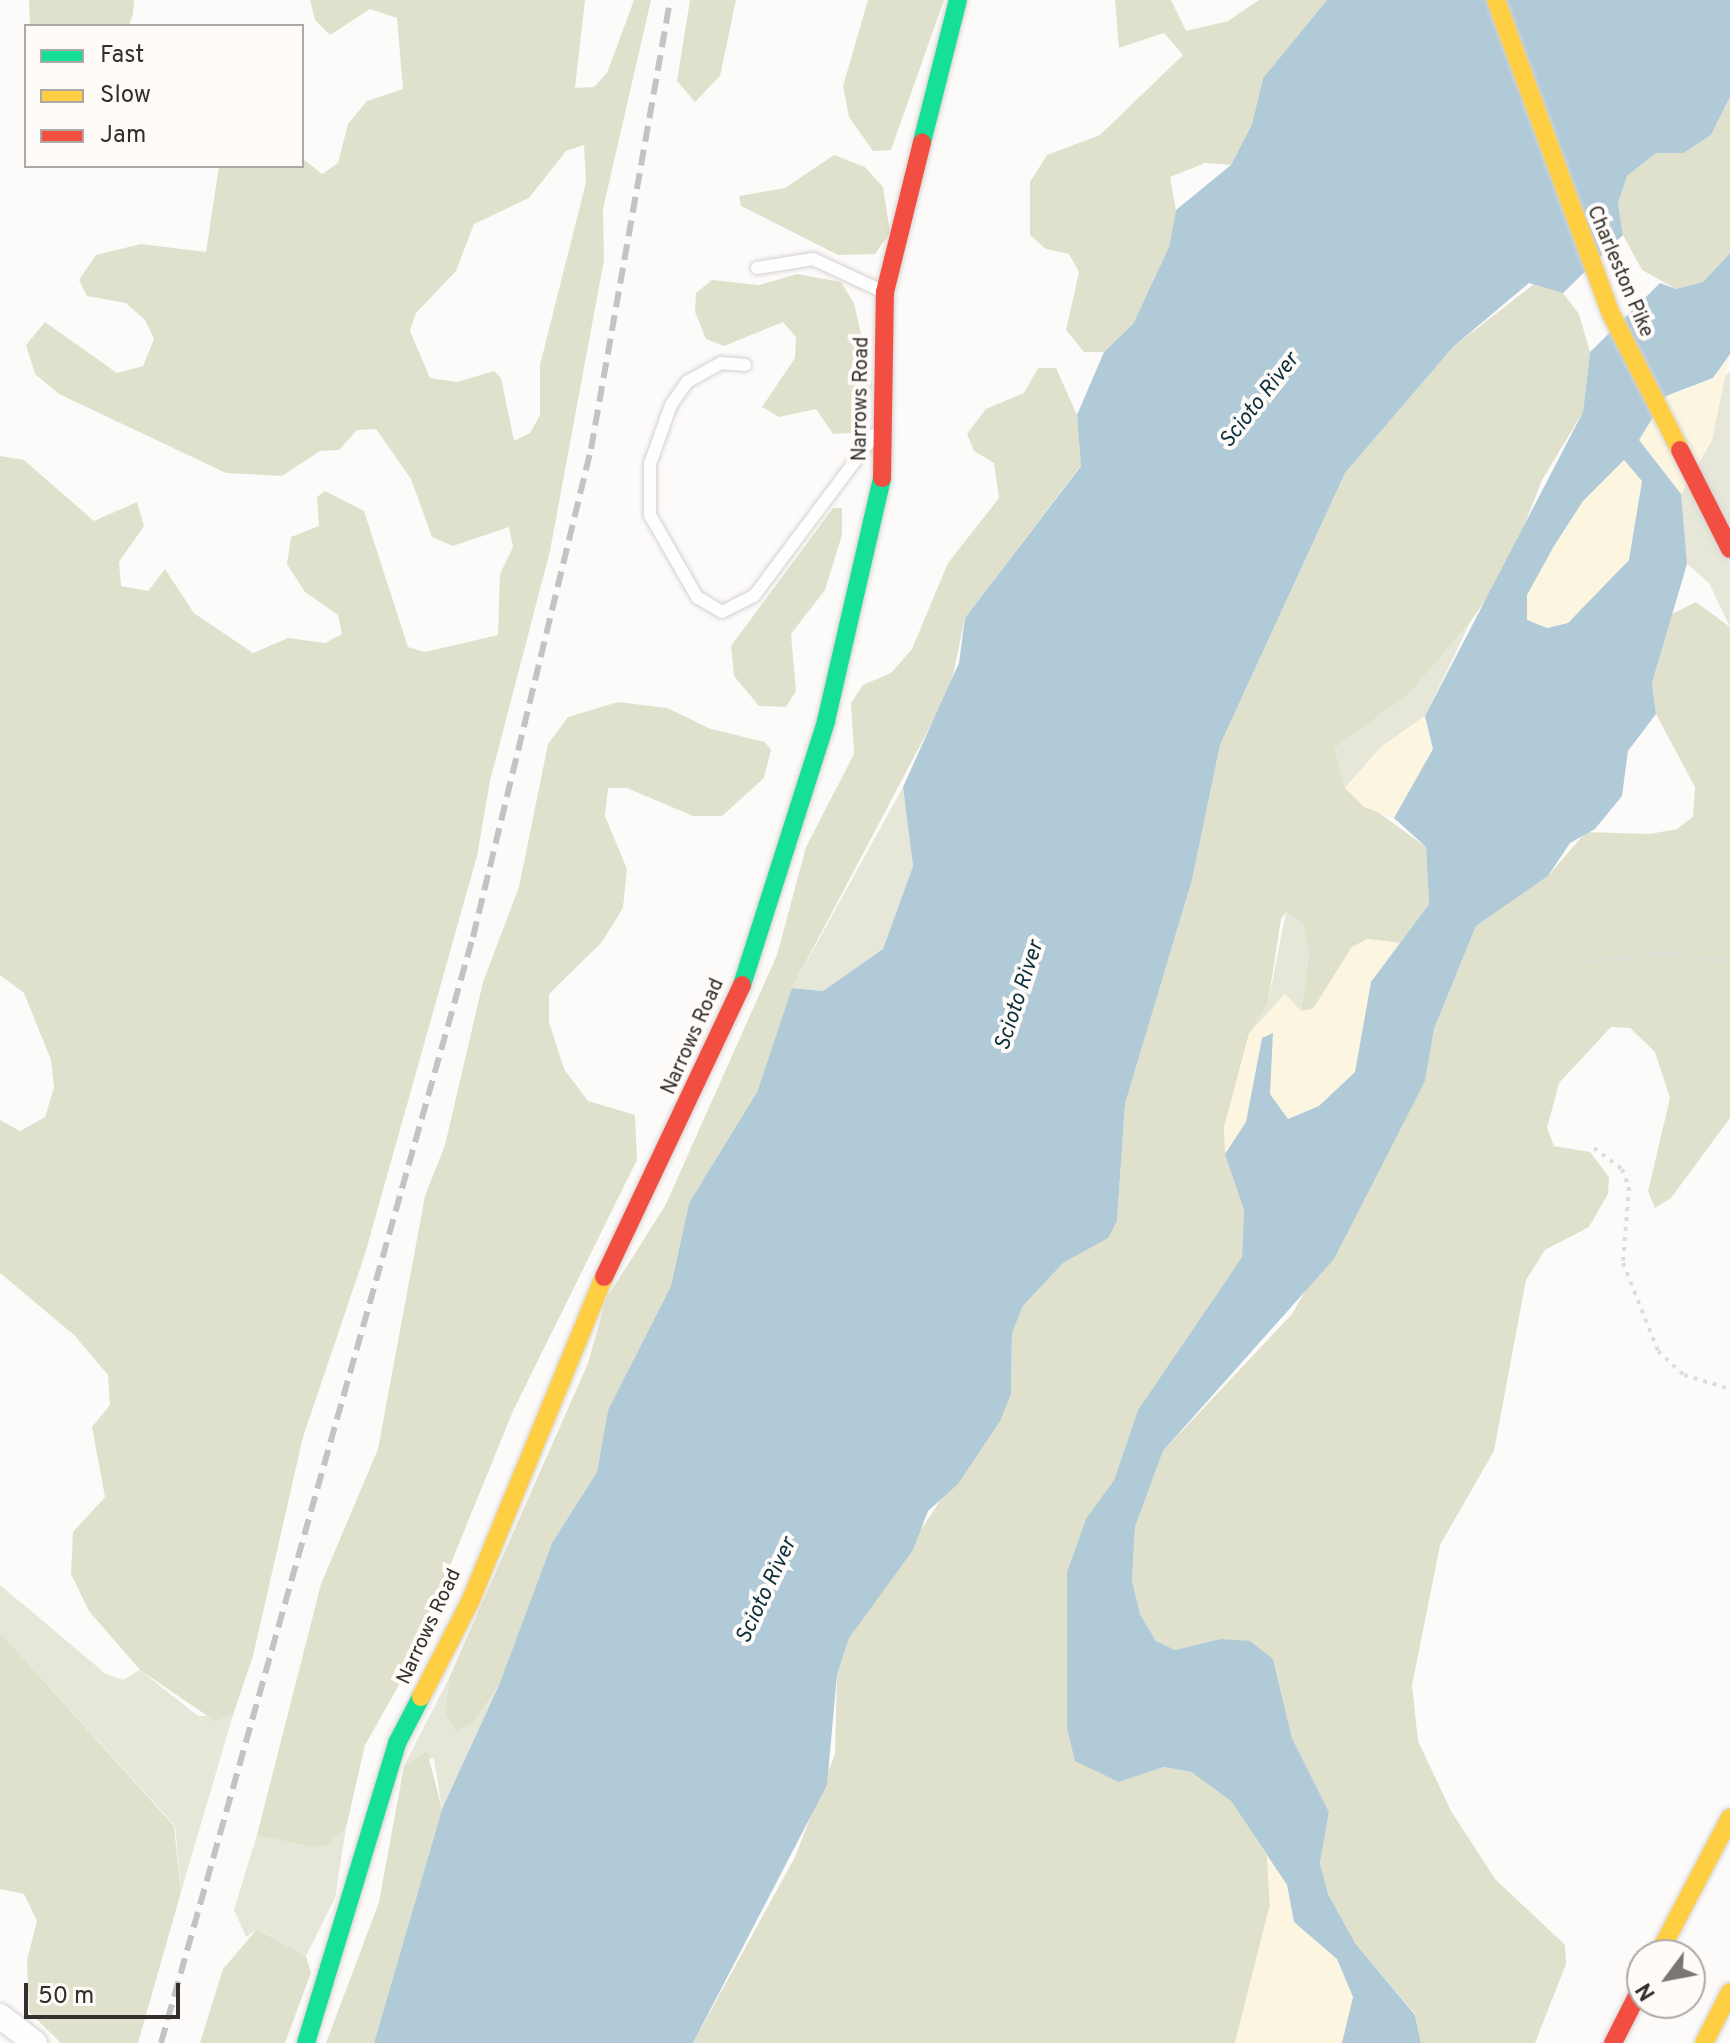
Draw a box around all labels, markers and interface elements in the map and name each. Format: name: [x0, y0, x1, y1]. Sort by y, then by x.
legend: [24, 24, 304, 168]
text: Fast: [100, 41, 144, 71]
text: Slow: [100, 81, 151, 111]
text: Jam: [100, 121, 146, 151]
street label: Charleston Pike: [1580, 203, 1658, 341]
street label: Narrows Road: [849, 336, 875, 462]
water label: Scioto River: [1215, 348, 1305, 454]
water label: Scioto River: [990, 938, 1050, 1054]
street label: Narrows Road: [658, 975, 730, 1099]
water label: Scioto River: [731, 1534, 803, 1648]
street label: Narrows Road: [393, 1565, 467, 1689]
north arrow: [1626, 1939, 1706, 2019]
scale bar: [28, 1967, 184, 2017]
text: N: [1631, 1977, 1663, 2005]
text: 50 m: [38, 1982, 94, 2012]

